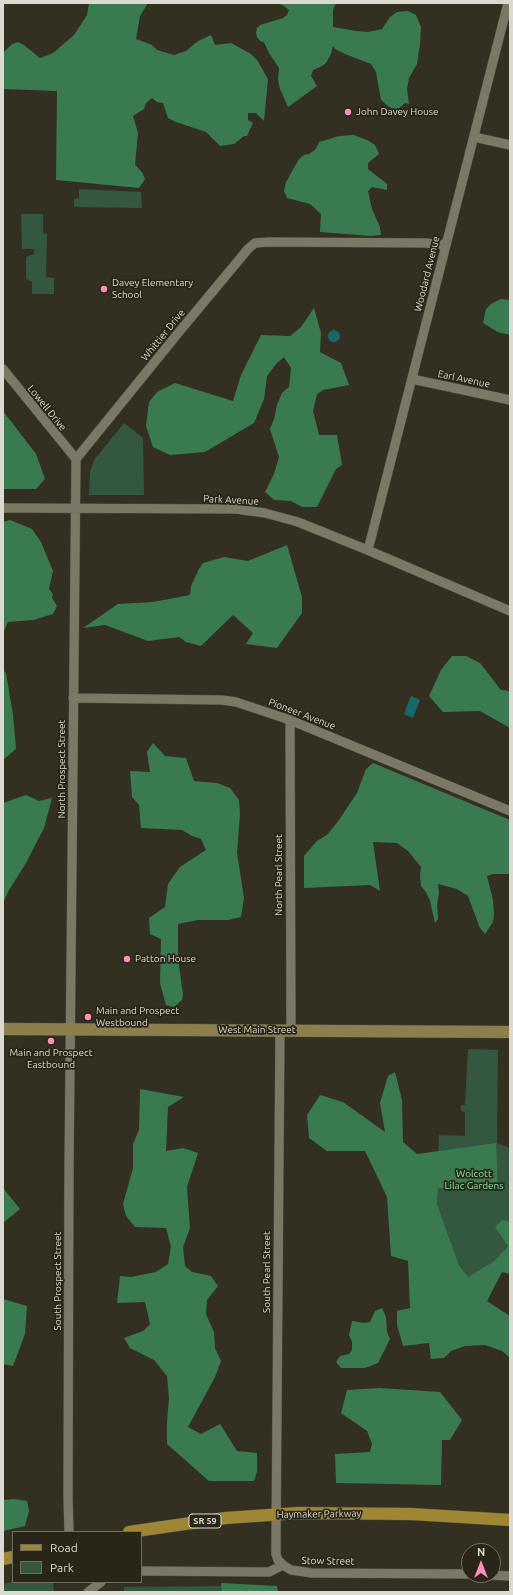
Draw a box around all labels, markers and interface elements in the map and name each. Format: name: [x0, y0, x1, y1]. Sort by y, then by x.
place label: John Davey House: [356, 106, 439, 118]
marker: John Davey House: [343, 107, 353, 117]
street label: Woodard Avenue: [412, 235, 442, 313]
place label: Davey Elementary School: [112, 277, 193, 300]
marker: Davey Elementary School: [99, 284, 109, 294]
street label: Whittier Drive: [139, 307, 187, 363]
street label: Earl Avenue: [437, 368, 491, 390]
street label: Lowell Drive: [25, 383, 69, 433]
street label: Park Avenue: [203, 493, 259, 507]
street label: Pioneer Avenue: [267, 696, 337, 732]
street label: North Prospect Street: [56, 720, 68, 818]
street label: North Pearl Street: [273, 834, 285, 916]
place label: Patton House: [135, 953, 196, 965]
marker: Patton House: [122, 954, 132, 964]
place label: Main and Prospect Westbound: [96, 1005, 179, 1028]
marker: Main and Prospect Westbound: [83, 1012, 93, 1022]
street label: West Main Street: [218, 1024, 296, 1036]
marker: Main and Prospect Eastbound: [46, 1036, 56, 1046]
place label: Main and Prospect Eastbound: [9, 1047, 93, 1070]
park label: Wolcott Lilac Gardens: [444, 1168, 504, 1192]
street label: South Pearl Street: [261, 1231, 273, 1313]
street label: South Prospect Street: [52, 1232, 64, 1330]
street label: Haymaker Parkway: [277, 1507, 361, 1521]
road number: SR 59: [189, 1514, 221, 1528]
legend: [12, 1531, 142, 1583]
text: Road: [50, 1541, 78, 1554]
north arrow: [461, 1543, 501, 1583]
text: N: [477, 1546, 485, 1558]
street label: Stow Street: [301, 1555, 355, 1567]
text: Park: [50, 1561, 74, 1574]

